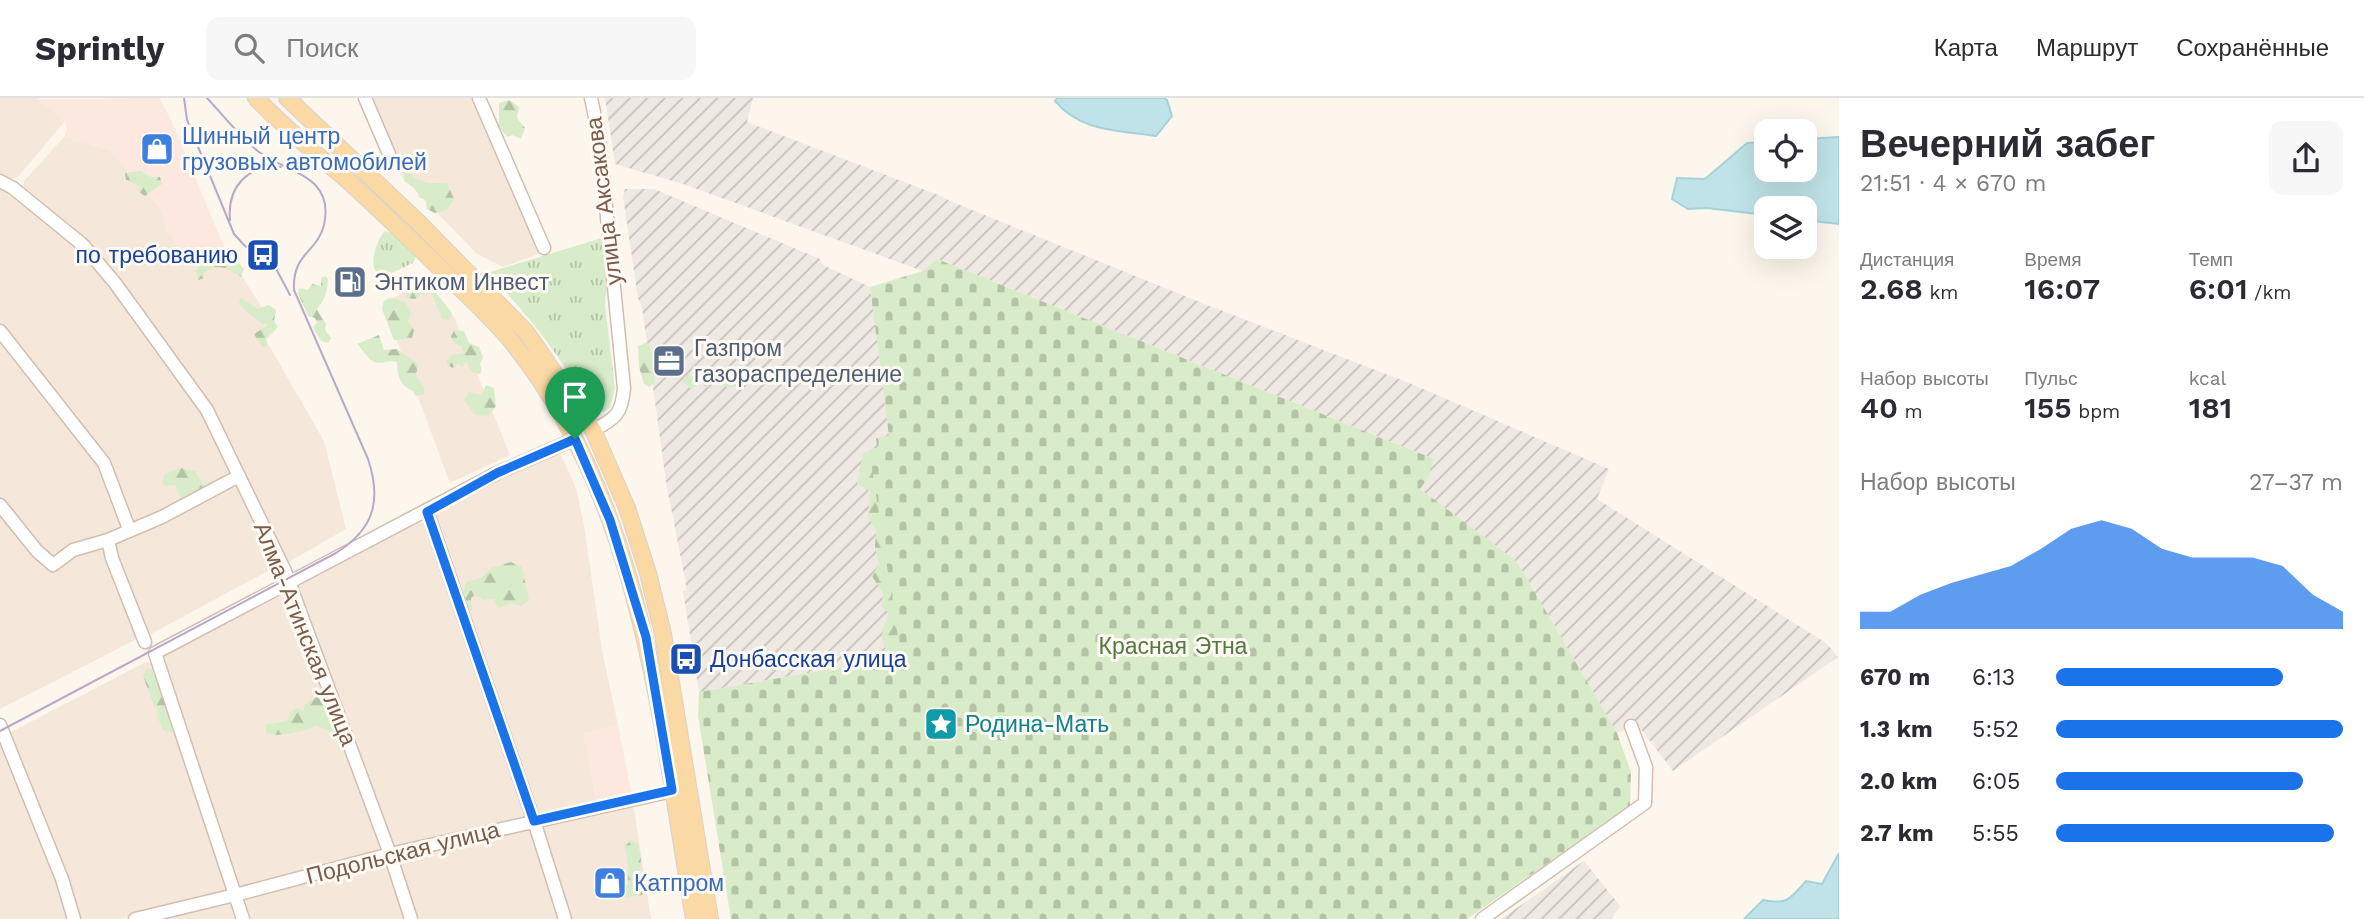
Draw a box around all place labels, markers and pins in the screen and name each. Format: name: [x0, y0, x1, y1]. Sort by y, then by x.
place label: Шинный центр грузовых автомобилей: [182, 123, 427, 176]
shop icon: Шинный центр грузовых автомобилей: [138, 130, 176, 168]
bus stop icon: по требованию: [244, 236, 282, 274]
place label: по требованию: [76, 242, 238, 269]
fuel station icon: Энтиком Инвест: [331, 263, 369, 301]
place label: Энтиком Инвест: [374, 269, 550, 296]
place label: Газпром газораспределение: [694, 335, 902, 388]
office icon: Газпром газораспределение: [650, 342, 688, 380]
pin: [545, 367, 605, 439]
bus stop icon: Донбасская улица: [667, 640, 705, 678]
place label: Донбасская улица: [710, 646, 907, 673]
place icon: Родина-Мать: [922, 705, 960, 743]
place label: Родина-Мать: [965, 711, 1109, 738]
shop icon: Катпром: [591, 864, 629, 902]
place label: Катпром: [634, 870, 724, 897]

